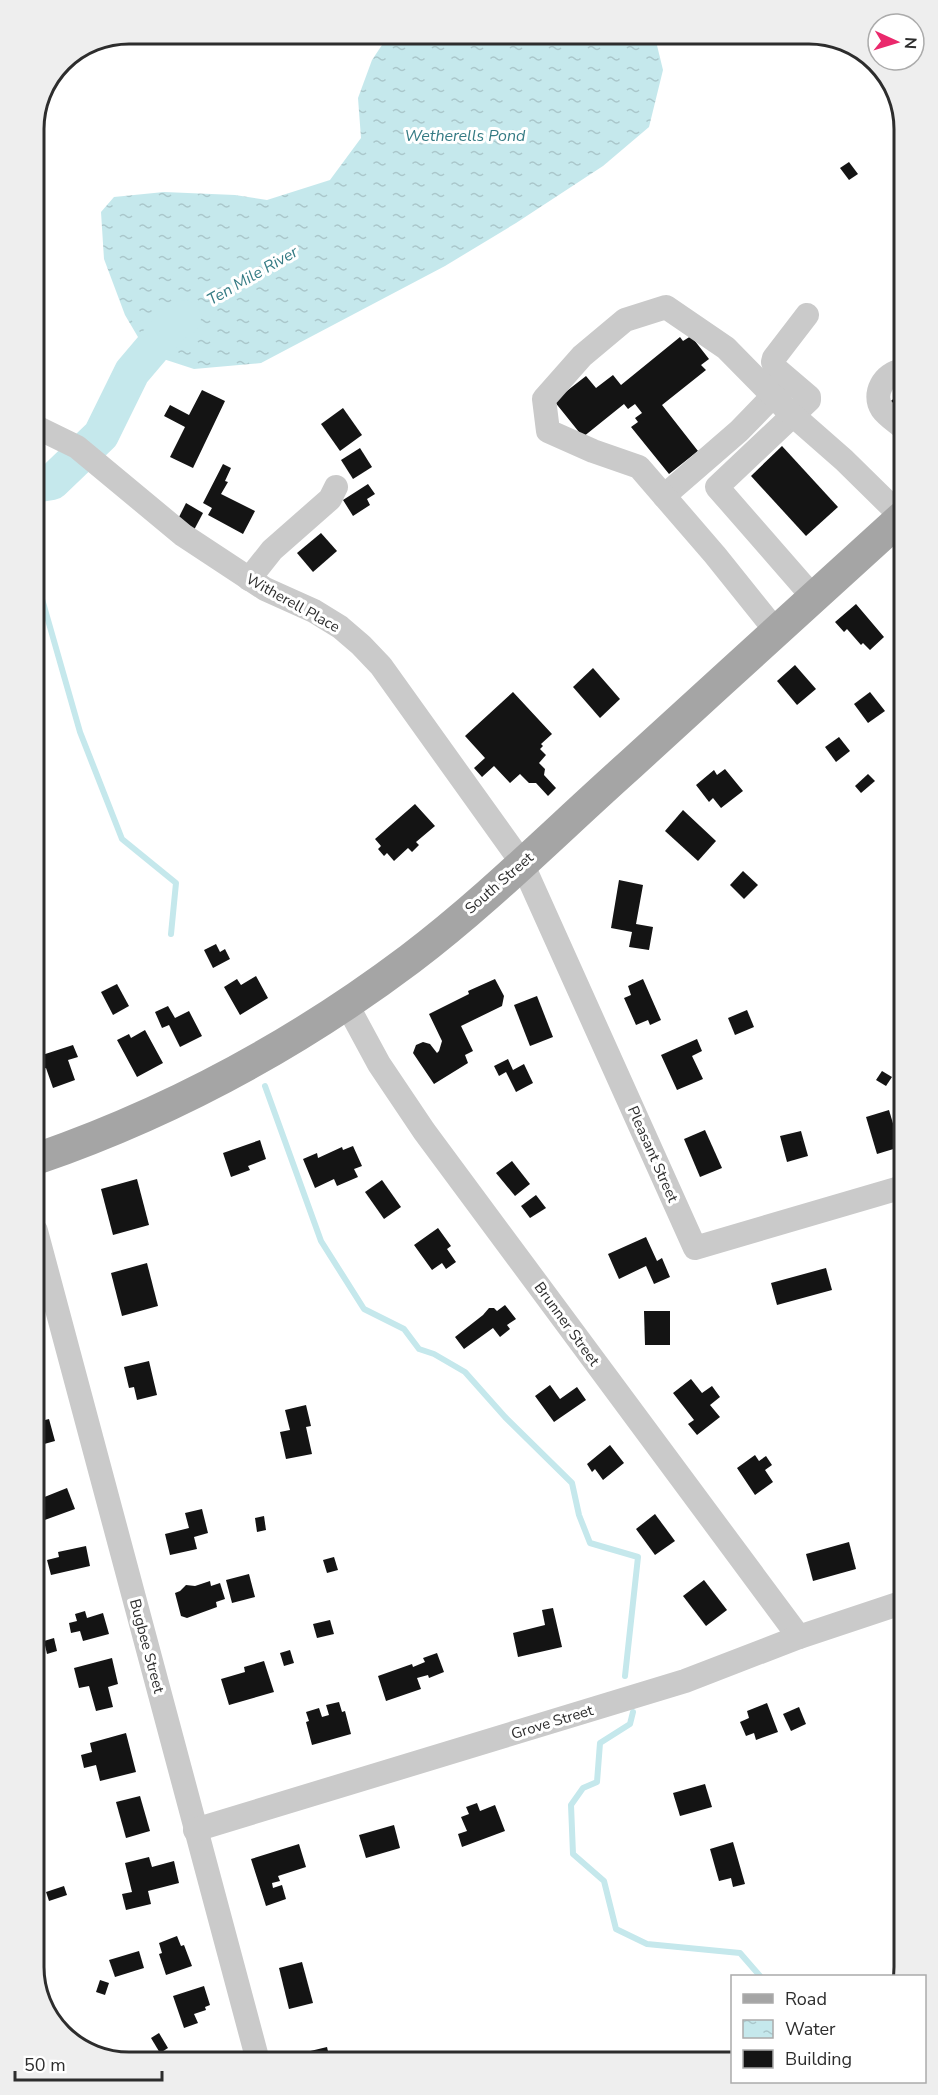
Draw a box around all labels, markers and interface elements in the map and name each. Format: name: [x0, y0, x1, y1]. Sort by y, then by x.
north arrow: [866, 12, 926, 72]
text: N: [899, 36, 921, 50]
water label: Wetherells Pond: [405, 125, 526, 147]
water label: Ten Mile River: [203, 240, 303, 311]
street label: Witherell Place: [242, 569, 344, 637]
street label: South Street: [461, 847, 538, 918]
street label: Pleasant Street: [623, 1103, 683, 1206]
street label: Brunner Street: [530, 1278, 605, 1371]
street label: Bugbee Street: [125, 1597, 169, 1696]
street label: Grove Street: [509, 1700, 596, 1744]
legend: [731, 1975, 926, 2083]
text: Road: [785, 1987, 827, 2011]
text: Water: [785, 2017, 836, 2041]
scale bar: [15, 2044, 162, 2082]
text: Building: [785, 2047, 852, 2071]
text: 50 m: [24, 2053, 66, 2077]

